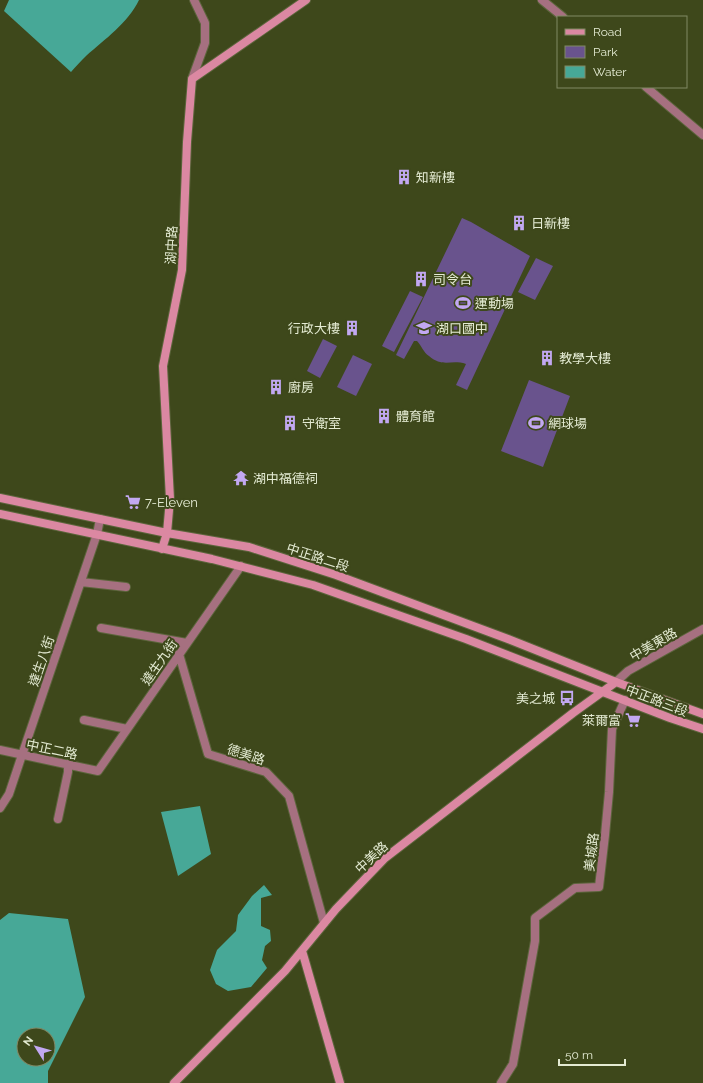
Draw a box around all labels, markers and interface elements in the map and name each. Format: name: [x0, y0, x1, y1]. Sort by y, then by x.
legend: [557, 16, 687, 88]
text: Road: [593, 25, 622, 39]
text: Park: [593, 45, 618, 59]
text: Water: [593, 65, 627, 79]
building icon: 知新樓: [395, 168, 413, 186]
place label: 知新樓: [416, 170, 455, 185]
building icon: 日新樓: [510, 214, 528, 232]
place label: 日新樓: [531, 216, 570, 231]
street label: 湖中路: [163, 225, 180, 265]
building icon: 司令台: [412, 270, 430, 288]
place label: 司令台: [433, 272, 472, 287]
sports icon: 運動場: [454, 294, 472, 312]
place label: 運動場: [475, 296, 514, 311]
building icon: 行政大樓: [343, 319, 361, 337]
school or university icon: 湖口國中: [415, 319, 433, 337]
place label: 行政大樓: [288, 321, 340, 336]
place label: 湖口國中: [436, 321, 488, 336]
building icon: 教學大樓: [538, 349, 556, 367]
place label: 教學大樓: [559, 351, 611, 366]
building icon: 廚房: [267, 378, 285, 396]
place label: 廚房: [288, 380, 314, 395]
building icon: 體育館: [375, 407, 393, 425]
place label: 體育館: [396, 409, 435, 424]
building icon: 守衛室: [281, 414, 299, 432]
sports icon: 網球場: [527, 414, 545, 432]
place label: 守衛室: [302, 416, 341, 431]
place label: 網球場: [548, 416, 587, 431]
temple icon: 湖中福德祠: [232, 469, 250, 487]
place label: 湖中福德祠: [253, 471, 318, 486]
supermarket icon: 7-Eleven: [124, 493, 142, 511]
place label: 7-Eleven: [145, 495, 198, 510]
street label: 中正路二段: [285, 540, 351, 575]
street label: 中美東路: [627, 625, 680, 664]
street label: 達生八街: [26, 634, 57, 688]
street label: 達生九街: [138, 637, 180, 688]
street label: 中正路三段: [624, 682, 690, 719]
bus stop icon: 美之城: [558, 689, 576, 707]
place label: 美之城: [516, 691, 555, 706]
supermarket icon: 萊爾富: [624, 711, 642, 729]
place label: 萊爾富: [582, 713, 621, 728]
street label: 中正二路: [25, 737, 79, 762]
street label: 德美路: [225, 741, 267, 768]
street label: 美城路: [582, 832, 601, 872]
street label: 中美路: [352, 839, 391, 876]
north arrow: [16, 1027, 56, 1067]
text: N: [21, 1034, 36, 1049]
scale bar: [559, 1041, 625, 1067]
text: 50 m: [565, 1048, 593, 1062]

